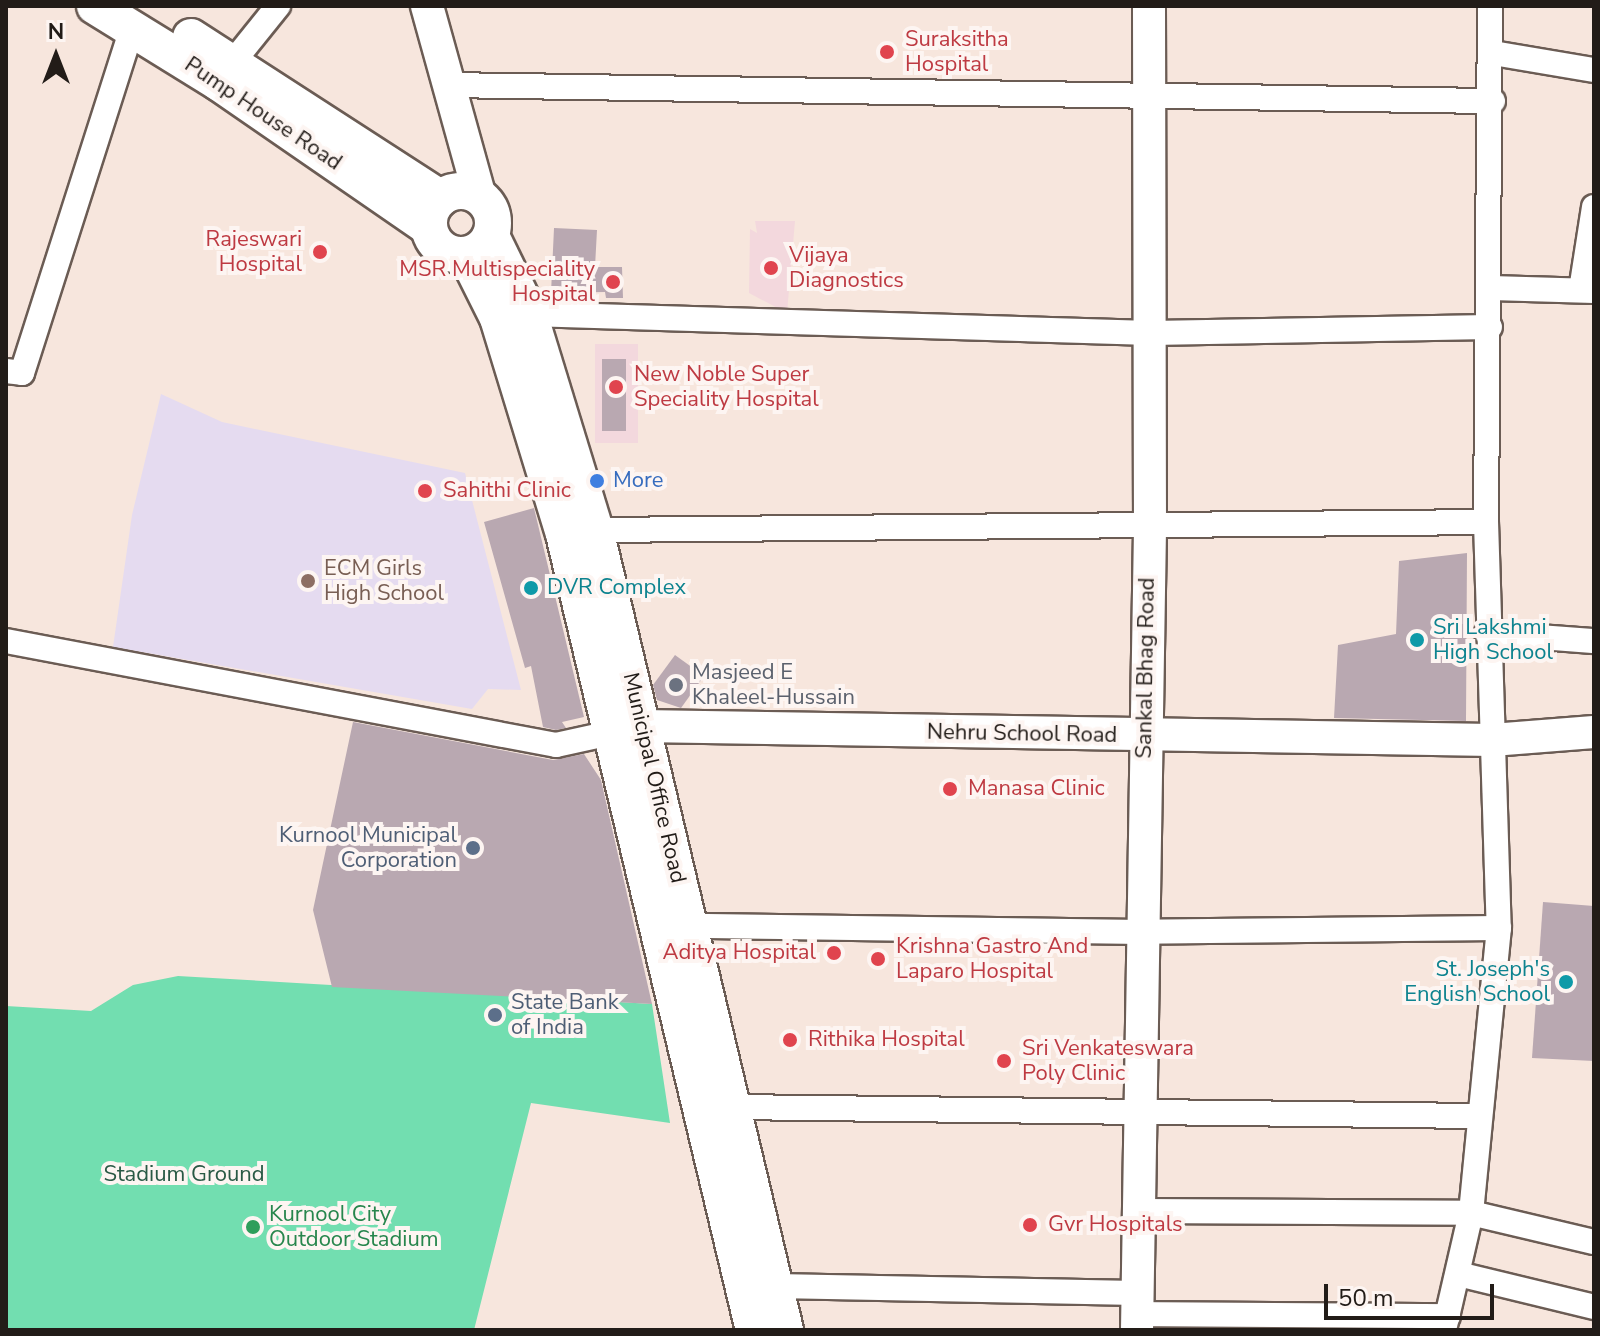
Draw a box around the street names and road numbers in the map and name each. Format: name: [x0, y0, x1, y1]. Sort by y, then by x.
street label: Pump House Road: [179, 52, 347, 176]
street label: Sankal Bhag Road: [1131, 577, 1161, 759]
street label: Municipal Office Road: [617, 670, 691, 886]
street label: Nehru School Road: [927, 719, 1117, 749]

